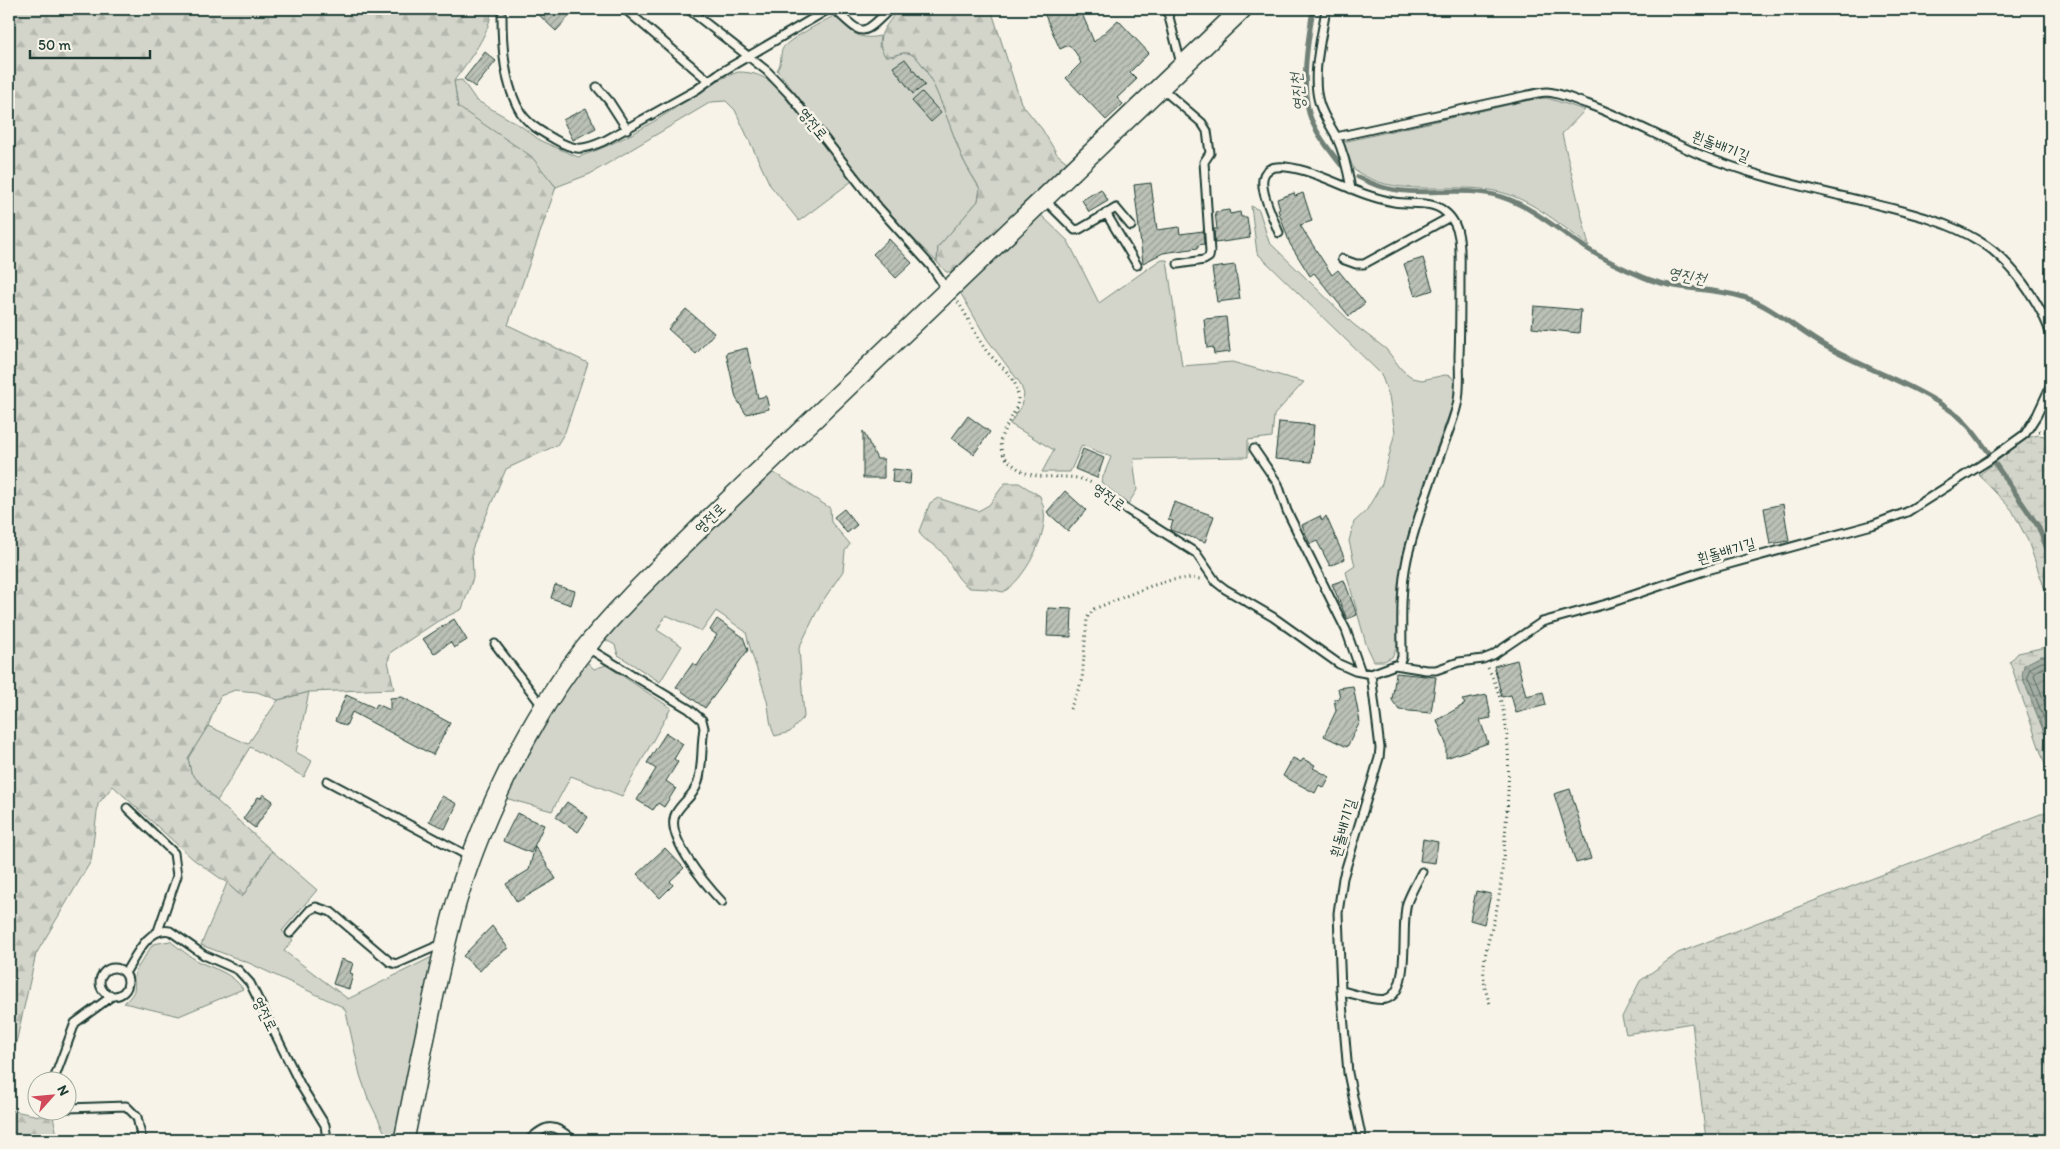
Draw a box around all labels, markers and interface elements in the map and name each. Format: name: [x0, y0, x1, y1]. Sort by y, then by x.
scale bar: [30, 28, 150, 60]
text: 50 m: [38, 36, 71, 54]
water label: 영진천: [1286, 70, 1309, 112]
street label: 영전로: [795, 104, 831, 144]
street label: 흰돌배기길: [1690, 127, 1752, 165]
water label: 영진천: [1666, 262, 1710, 289]
street label: 영전로: [1089, 479, 1129, 515]
street label: 영전로: [691, 499, 729, 537]
street label: 흰돌배기길: [1695, 534, 1757, 568]
street label: 흰돌배기길: [1326, 797, 1360, 859]
street label: 영전로: [249, 994, 281, 1034]
north arrow: [28, 1072, 78, 1122]
text: N: [53, 1082, 73, 1098]

